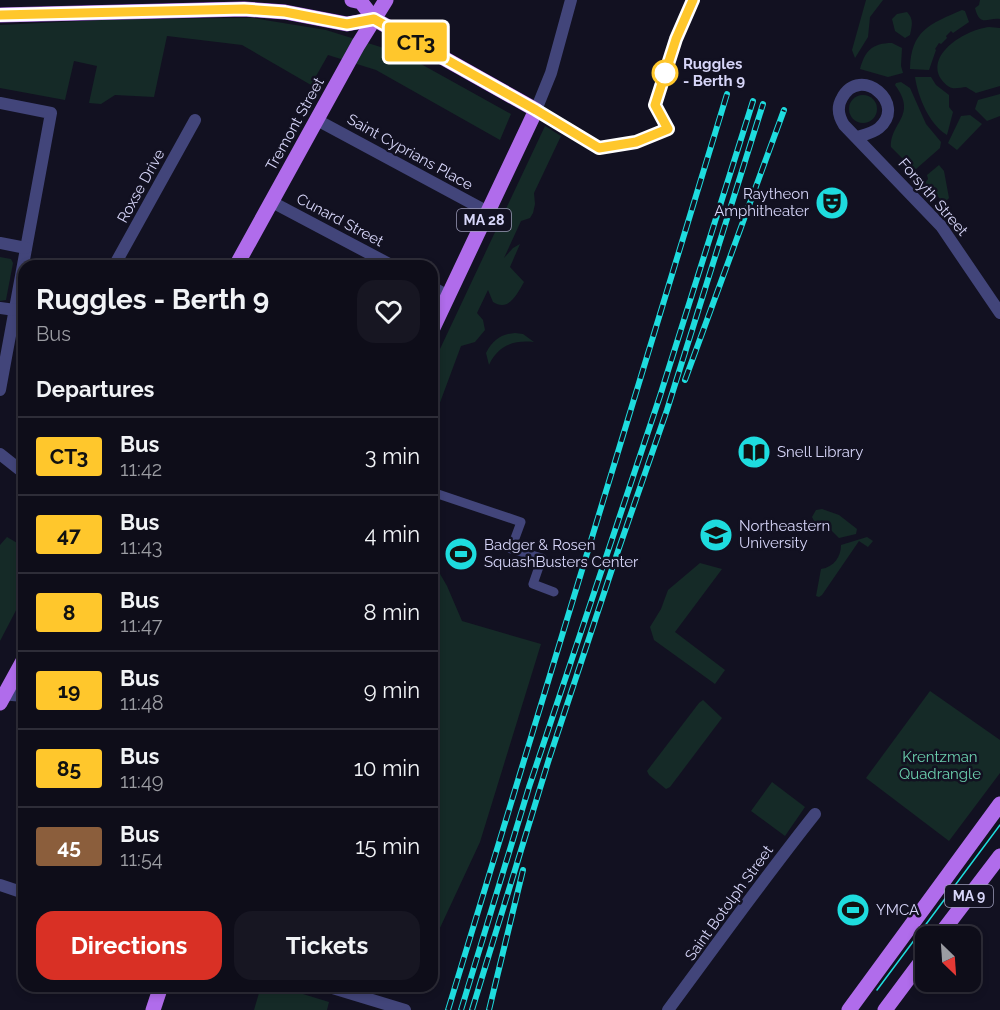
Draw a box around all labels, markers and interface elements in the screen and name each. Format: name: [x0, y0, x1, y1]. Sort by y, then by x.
line badge: CT3: [382, 22, 450, 62]
text: CT3: [397, 30, 435, 55]
place label: Ruggles - Berth 9: [683, 55, 745, 90]
marker: Ruggles - Berth 9: [652, 60, 678, 86]
street label: Tremont Street: [262, 74, 328, 174]
street label: Saint Cyprians Place: [344, 110, 476, 194]
street label: Roxse Drive: [113, 146, 169, 226]
street label: Forsyth Street: [894, 155, 972, 239]
place label: Raytheon Amphitheater: [714, 185, 810, 220]
theatre icon: Raytheon Amphitheater: [814, 185, 850, 221]
street label: Cunard Street: [293, 190, 387, 250]
road number: MA 28: [457, 209, 511, 231]
button: heart: [357, 280, 420, 343]
text: Ruggles - Berth 9: [36, 283, 269, 316]
text: Bus: [36, 322, 71, 346]
text: Departures: [36, 376, 154, 402]
text: Bus: [120, 431, 159, 457]
library icon: Snell Library: [736, 434, 772, 470]
text: 3 min: [365, 443, 420, 469]
place label: Snell Library: [777, 443, 863, 461]
text: CT3: [50, 444, 88, 469]
text: 11:42: [120, 457, 162, 481]
text: Bus: [120, 509, 159, 535]
school or university icon: Northeastern University: [698, 517, 734, 553]
place label: Northeastern University: [739, 517, 830, 552]
text: 4 min: [365, 521, 420, 547]
text: 47: [57, 522, 81, 547]
text: 11:43: [120, 535, 162, 559]
sports icon: Badger & Rosen SquashBusters Center: [443, 536, 479, 572]
place label: Badger & Rosen SquashBusters Center: [484, 536, 639, 571]
text: Bus: [120, 587, 159, 613]
text: 8 min: [364, 599, 420, 625]
text: 8: [63, 600, 75, 625]
text: 11:47: [120, 613, 162, 637]
text: Bus: [120, 665, 159, 691]
text: 9 min: [364, 677, 420, 703]
text: 19: [58, 678, 80, 703]
text: 11:48: [120, 691, 164, 715]
text: Bus: [120, 743, 159, 769]
park label: Krentzman Quadrangle: [899, 748, 981, 783]
text: 10 min: [354, 755, 420, 781]
text: 85: [57, 756, 81, 781]
text: 11:49: [120, 769, 164, 793]
text: Bus: [120, 821, 159, 847]
text: 15 min: [355, 833, 420, 859]
text: 45: [57, 834, 81, 859]
street label: Saint Botolph Street: [681, 842, 777, 964]
text: 11:54: [120, 847, 163, 871]
road number: MA 9: [945, 885, 993, 907]
sports icon: YMCA: [835, 892, 871, 928]
place label: YMCA: [876, 901, 919, 919]
button: Directions: [36, 911, 222, 980]
button: Tickets: [234, 911, 420, 980]
north arrow: [915, 926, 981, 992]
map controls: [915, 926, 981, 992]

